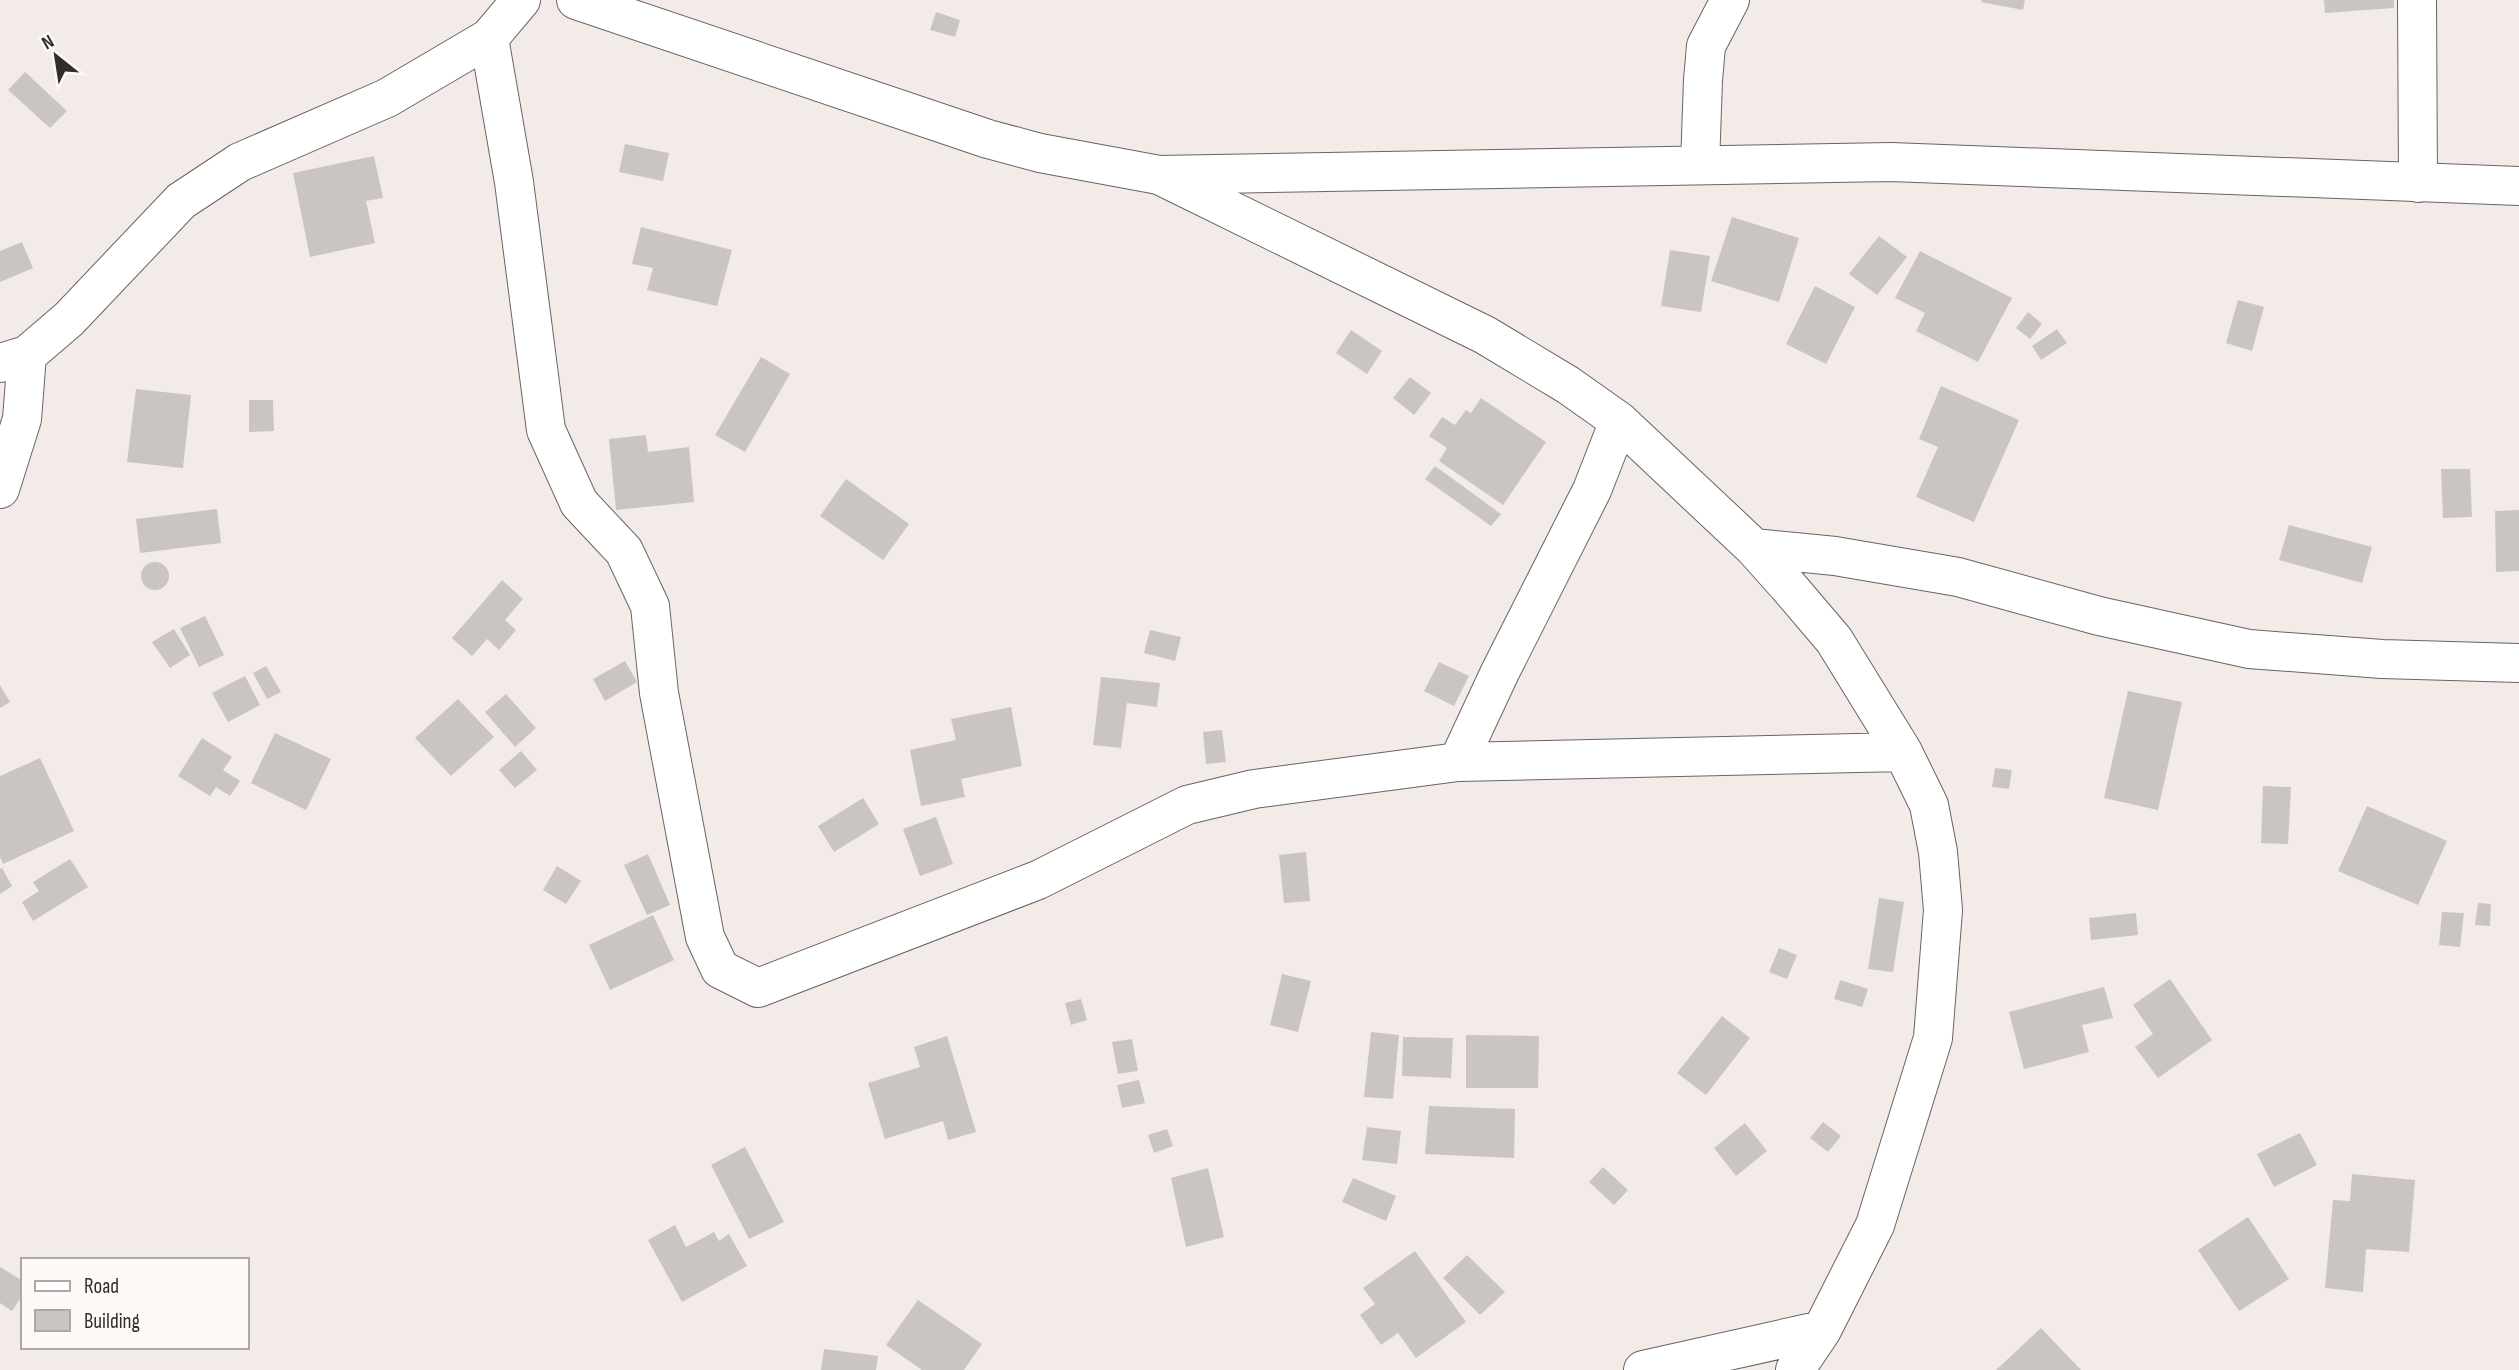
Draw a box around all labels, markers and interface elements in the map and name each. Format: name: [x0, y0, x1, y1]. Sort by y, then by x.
north arrow: [21, 21, 91, 91]
text: N: [38, 30, 58, 55]
legend: [21, 1258, 248, 1349]
text: Road: [84, 1274, 119, 1299]
text: Building: [84, 1309, 140, 1334]

